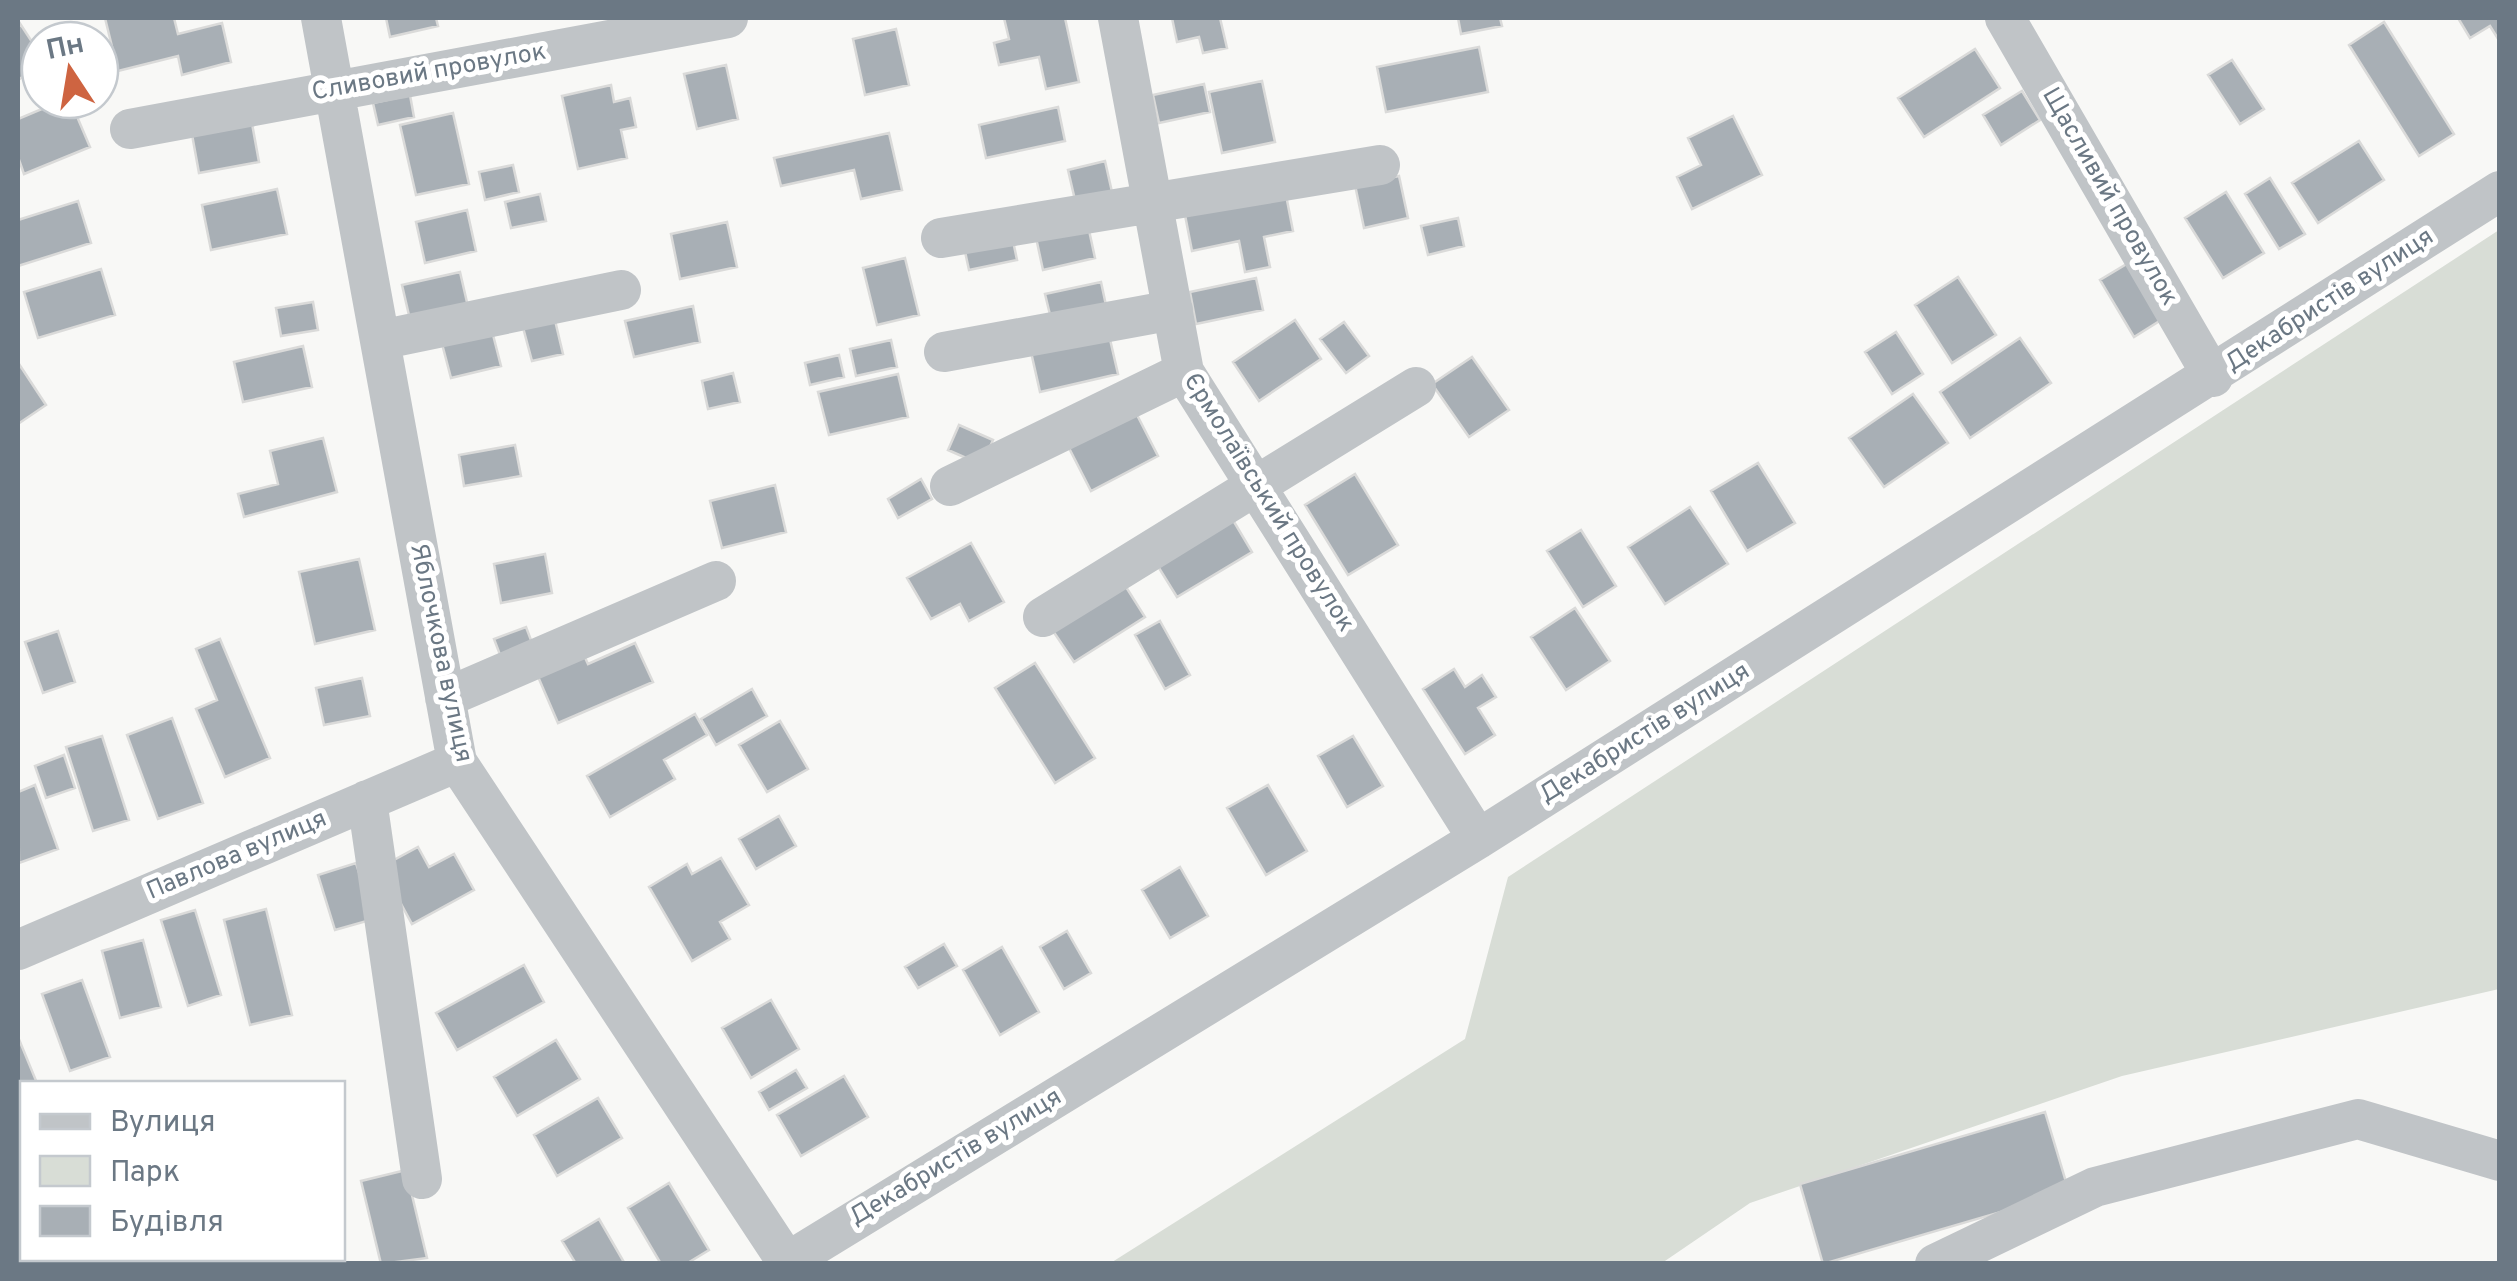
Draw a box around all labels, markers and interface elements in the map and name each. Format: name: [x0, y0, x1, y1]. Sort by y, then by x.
north arrow: [20, 20, 120, 120]
text: Пн: [43, 27, 88, 70]
street label: Сливовий провулок: [309, 37, 549, 109]
street label: Щасливий провулок: [2034, 82, 2184, 312]
street label: Декабристів вулиця: [2220, 222, 2440, 380]
street label: Єрмолаївський провулок: [1175, 368, 1361, 638]
street label: Яблочкова вулиця: [401, 540, 479, 766]
street label: Декабристів вулиця: [1534, 656, 1756, 812]
street label: Павлова вулиця: [142, 804, 332, 908]
legend: [20, 1081, 345, 1261]
street label: Декабристів вулиця: [844, 1082, 1068, 1234]
text: Вулиця: [110, 1105, 216, 1142]
text: Парк: [110, 1155, 180, 1192]
text: Будівля: [110, 1205, 224, 1242]

